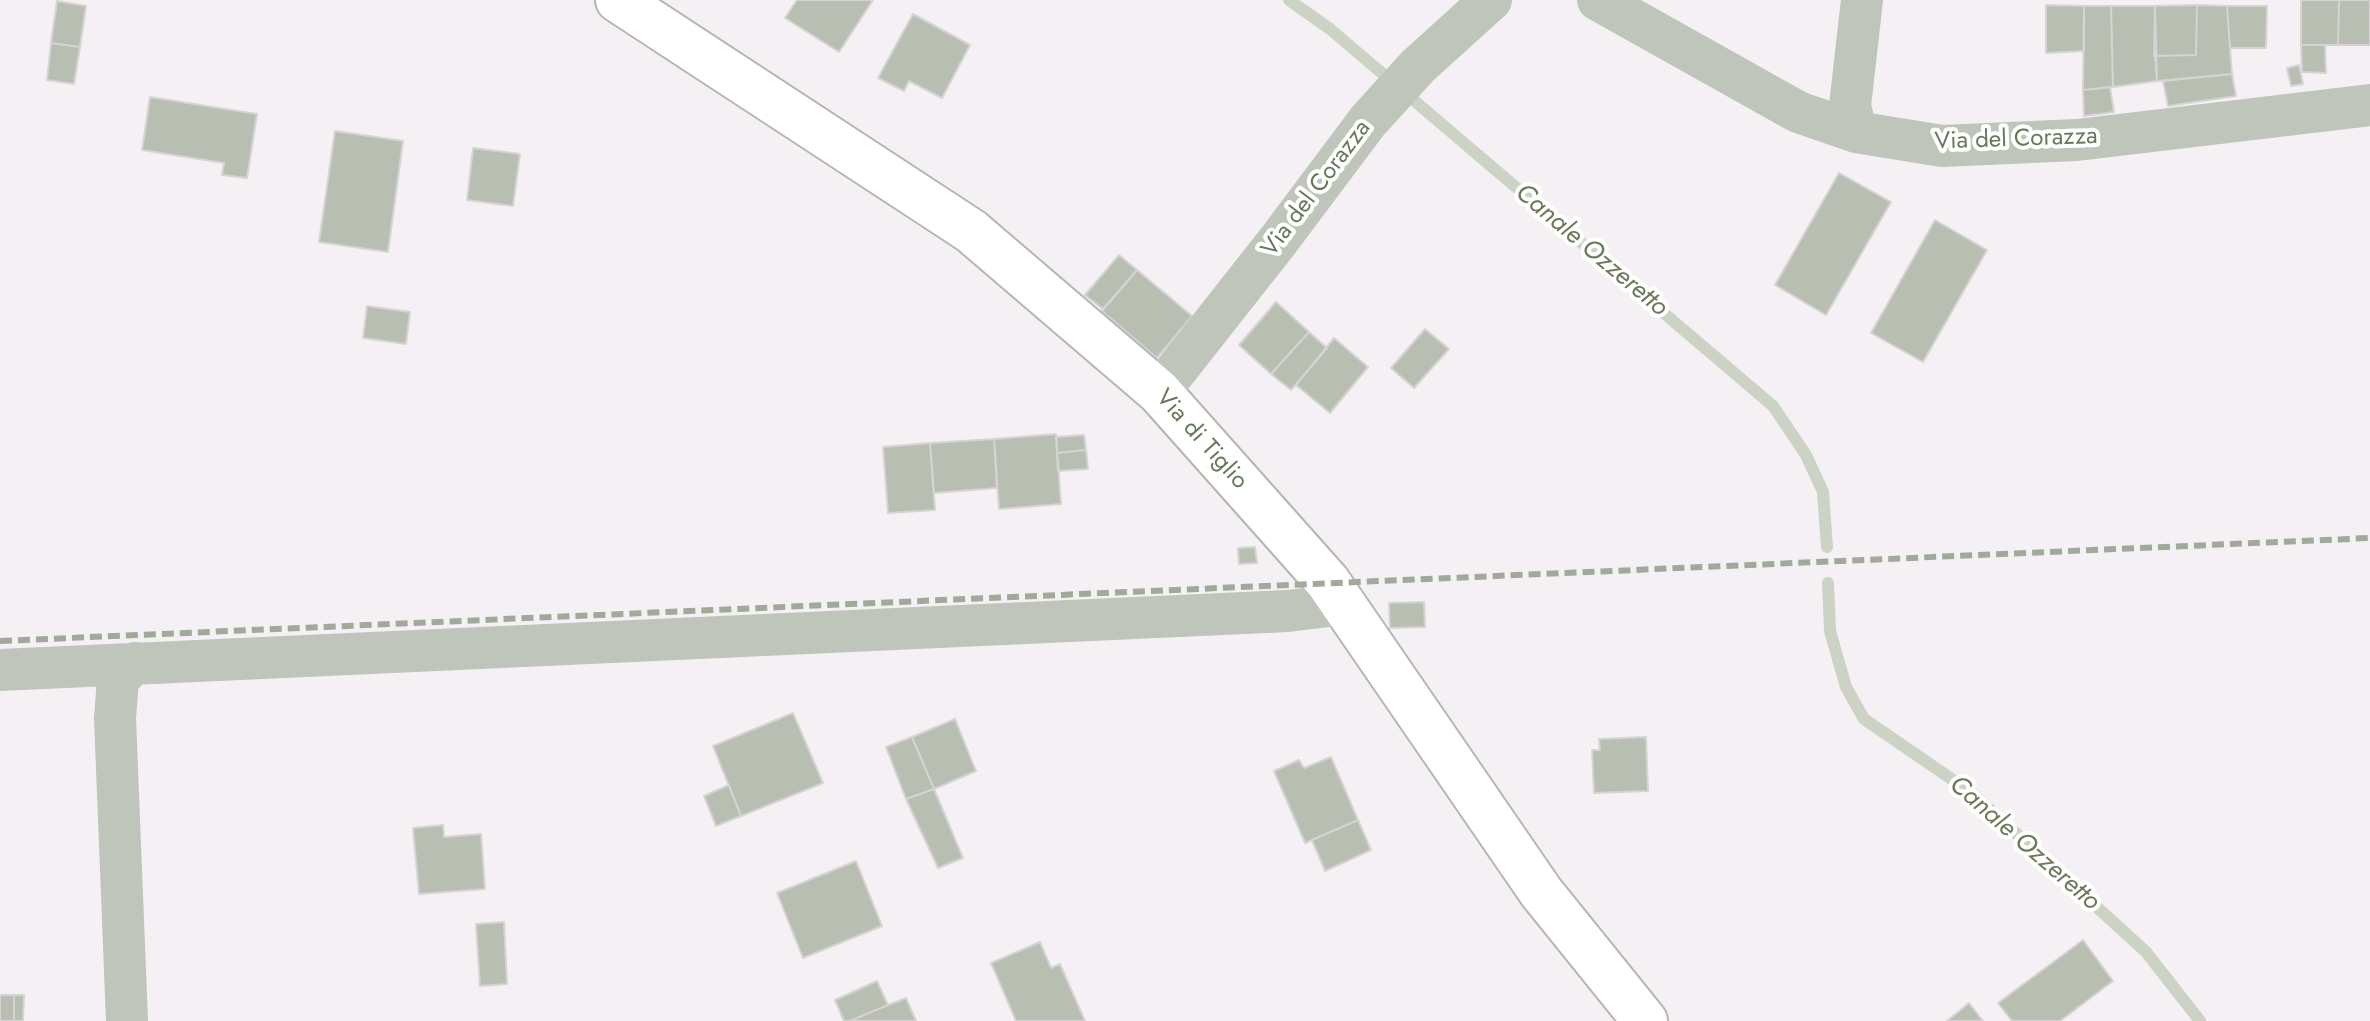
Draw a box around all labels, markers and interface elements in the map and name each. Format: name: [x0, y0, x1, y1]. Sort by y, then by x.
street label: Via del Corazza: [1256, 115, 1378, 263]
street label: Via del Corazza: [1934, 123, 2098, 157]
water label: Canale Ozzeretto: [1508, 178, 1674, 324]
street label: Via di Tiglio: [1149, 384, 1253, 496]
water label: Canale Ozzeretto: [1942, 770, 2106, 918]

